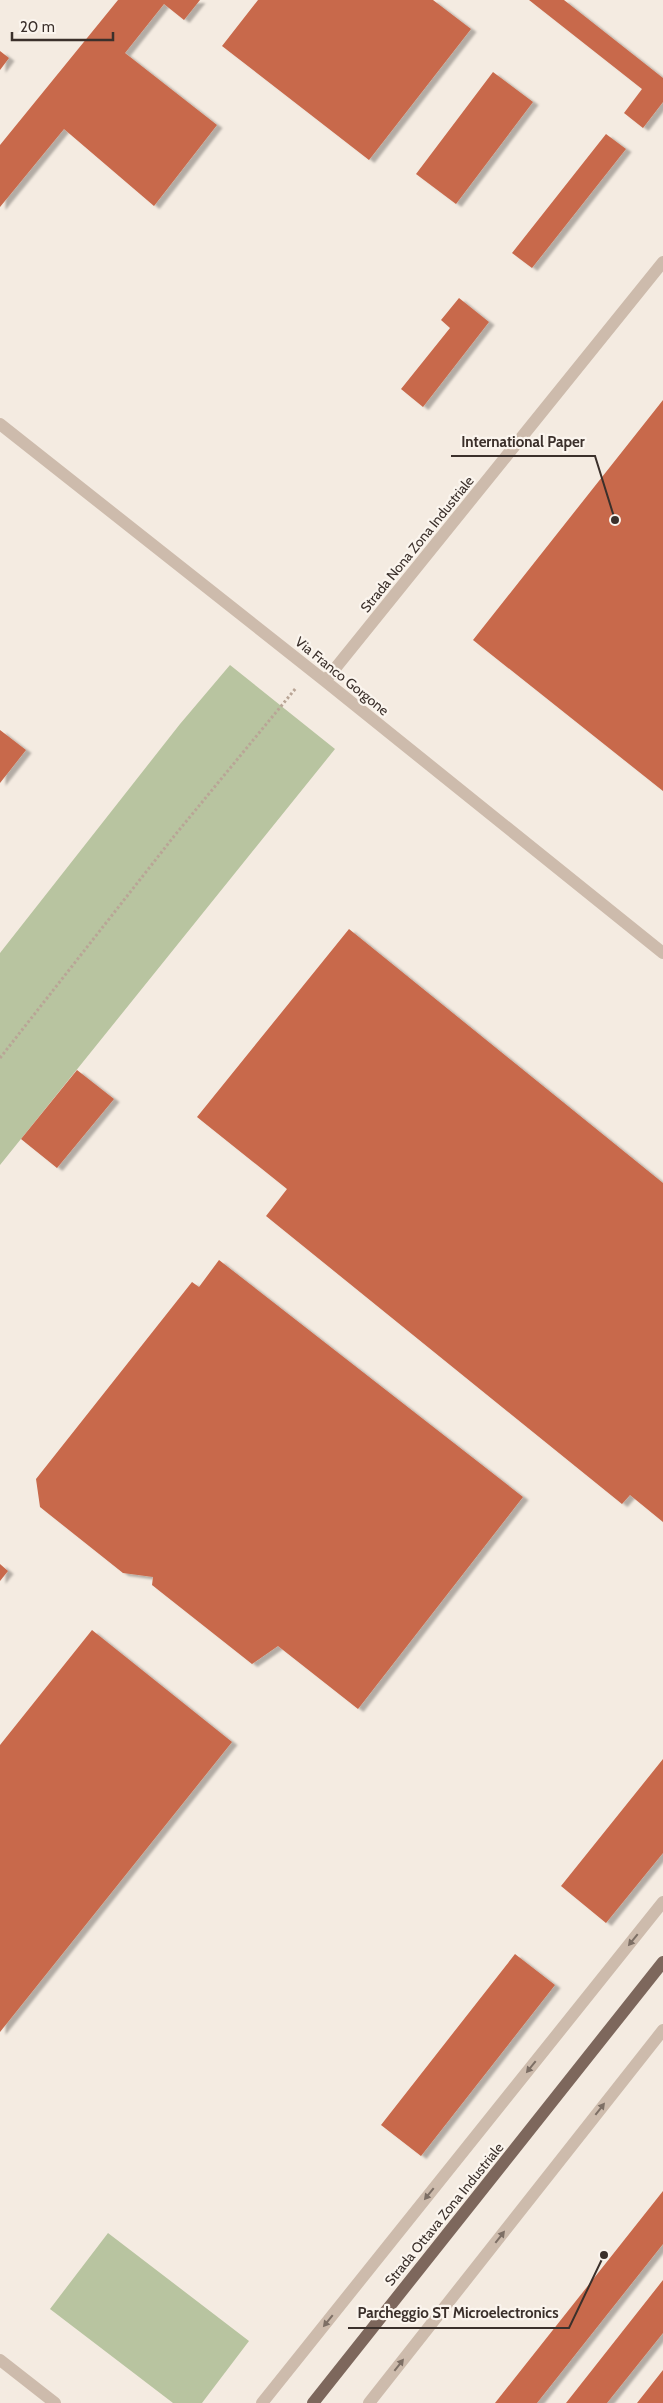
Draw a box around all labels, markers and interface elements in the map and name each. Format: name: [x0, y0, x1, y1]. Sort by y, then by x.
scale bar: [12, 10, 114, 42]
text: 20 m: [20, 18, 55, 36]
callout: International Paper: [451, 426, 595, 456]
text: International Paper: [461, 433, 585, 451]
street label: Strada Nona Zona Industriale: [356, 472, 478, 616]
street label: Via Franco Gorgone: [291, 633, 393, 719]
one-way arrow: [627, 1933, 638, 1946]
one-way arrow: [526, 2060, 536, 2074]
one-way arrow: [595, 2103, 606, 2116]
street label: Strada Ottava Zona Industriale: [381, 2139, 507, 2289]
one-way arrow: [424, 2187, 435, 2200]
one-way arrow: [494, 2231, 505, 2244]
callout: Parcheggio ST Microelectronics: [348, 2298, 569, 2328]
text: Parcheggio ST Microelectronics: [358, 2304, 558, 2322]
one-way arrow: [322, 2314, 333, 2327]
one-way arrow: [394, 2358, 404, 2372]

